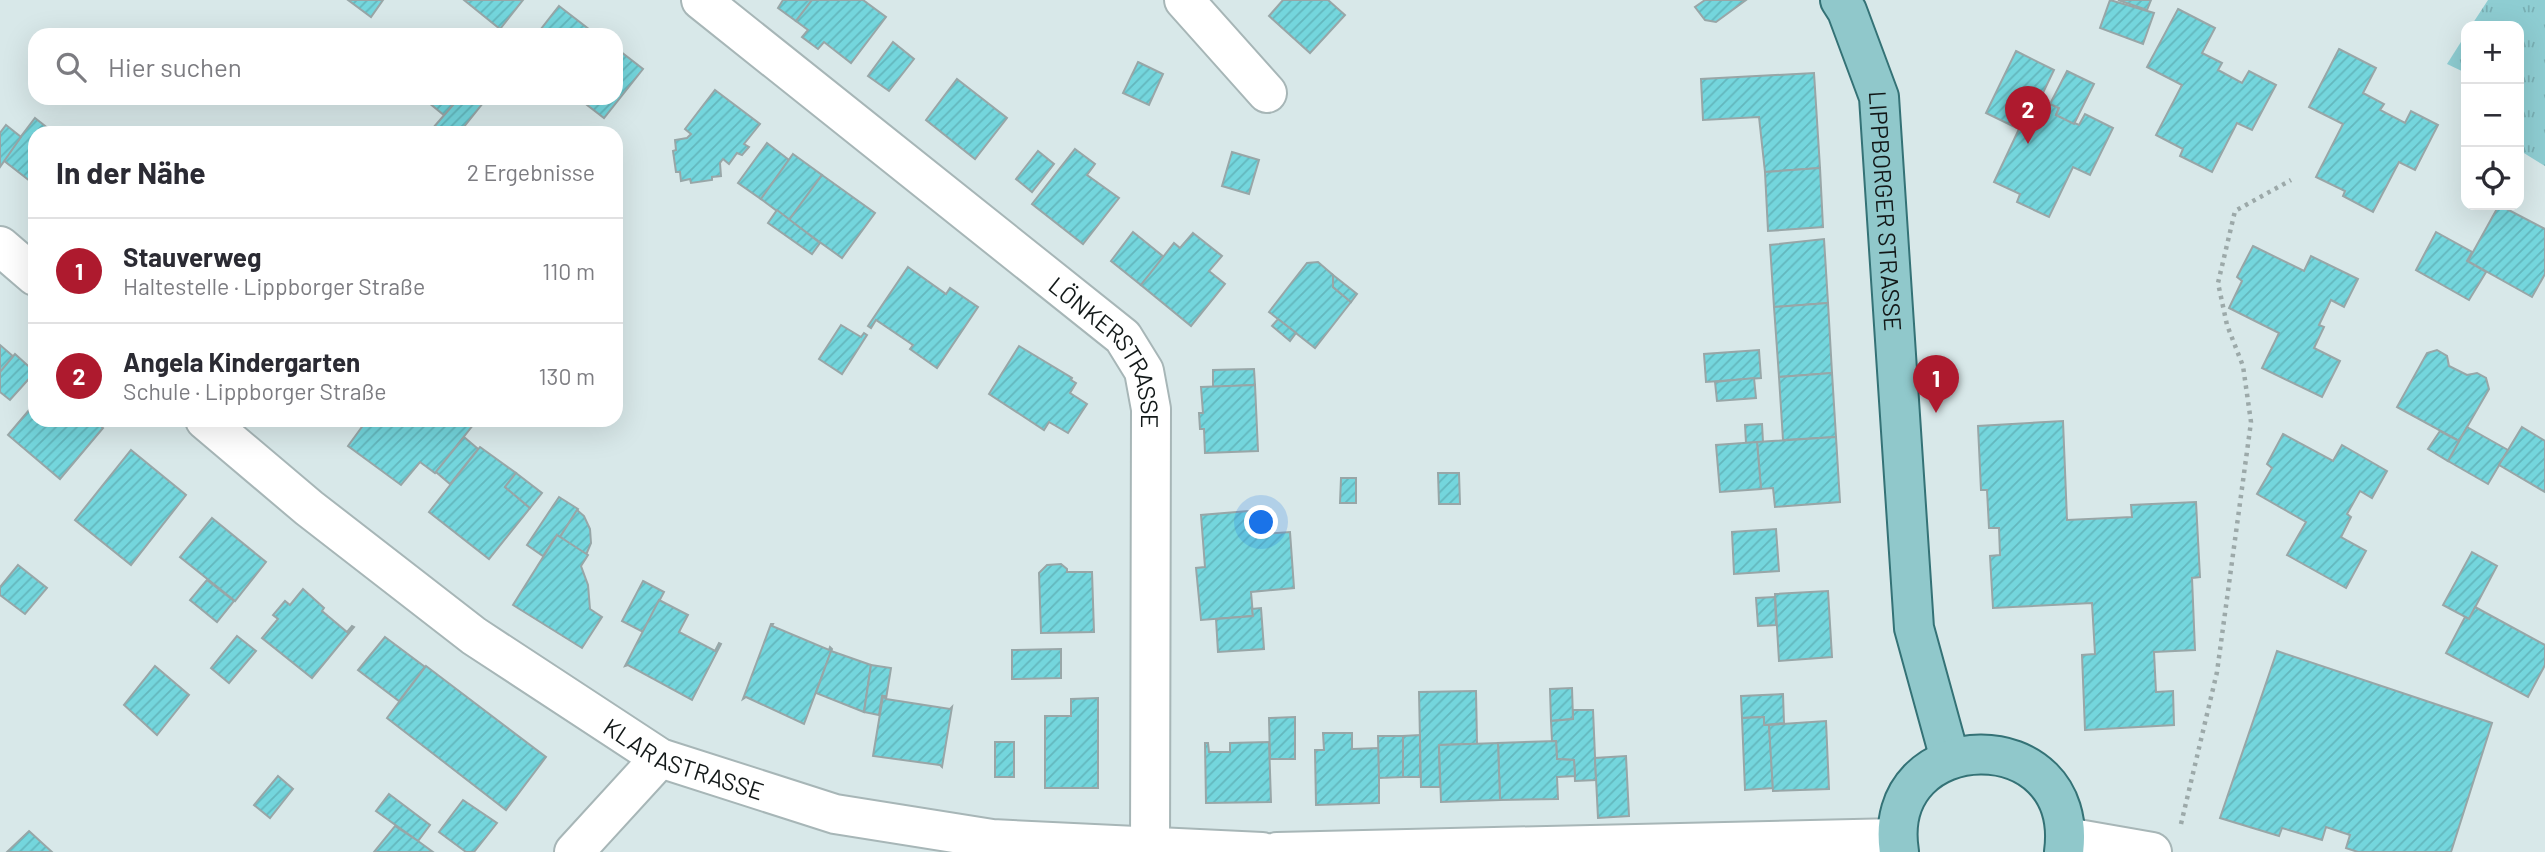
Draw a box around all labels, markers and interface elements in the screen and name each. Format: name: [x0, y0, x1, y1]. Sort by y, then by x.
map controls: [2461, 21, 2524, 210]
button: +: [2461, 21, 2524, 84]
search box: [28, 28, 623, 105]
icon: search: [52, 48, 90, 86]
text: Hier suchen: [108, 51, 242, 82]
button: −: [2461, 84, 2524, 147]
pin: 2: [2005, 86, 2051, 144]
street label: LIPPBORGER STRASSE: [1864, 90, 1909, 332]
button: locate: [2461, 147, 2524, 210]
text: In der Nähe: [56, 154, 206, 190]
text: 2 Ergebnisse: [467, 158, 595, 186]
text: Stauverweg: [123, 241, 262, 272]
text: 1: [75, 257, 83, 285]
text: 110 m: [542, 257, 595, 285]
street label: LÖNKERSTRASSE: [1044, 270, 1166, 428]
text: Haltestelle · Lippborger Straße: [123, 272, 425, 300]
text: Angela Kindergarten: [123, 346, 360, 377]
pin: 1: [1913, 355, 1959, 413]
text: 2: [73, 362, 85, 390]
text: 130 m: [538, 362, 595, 390]
text: Schule · Lippborger Straße: [123, 377, 387, 405]
your location: [1244, 505, 1278, 539]
street label: KLARASTRASSE: [599, 711, 768, 805]

